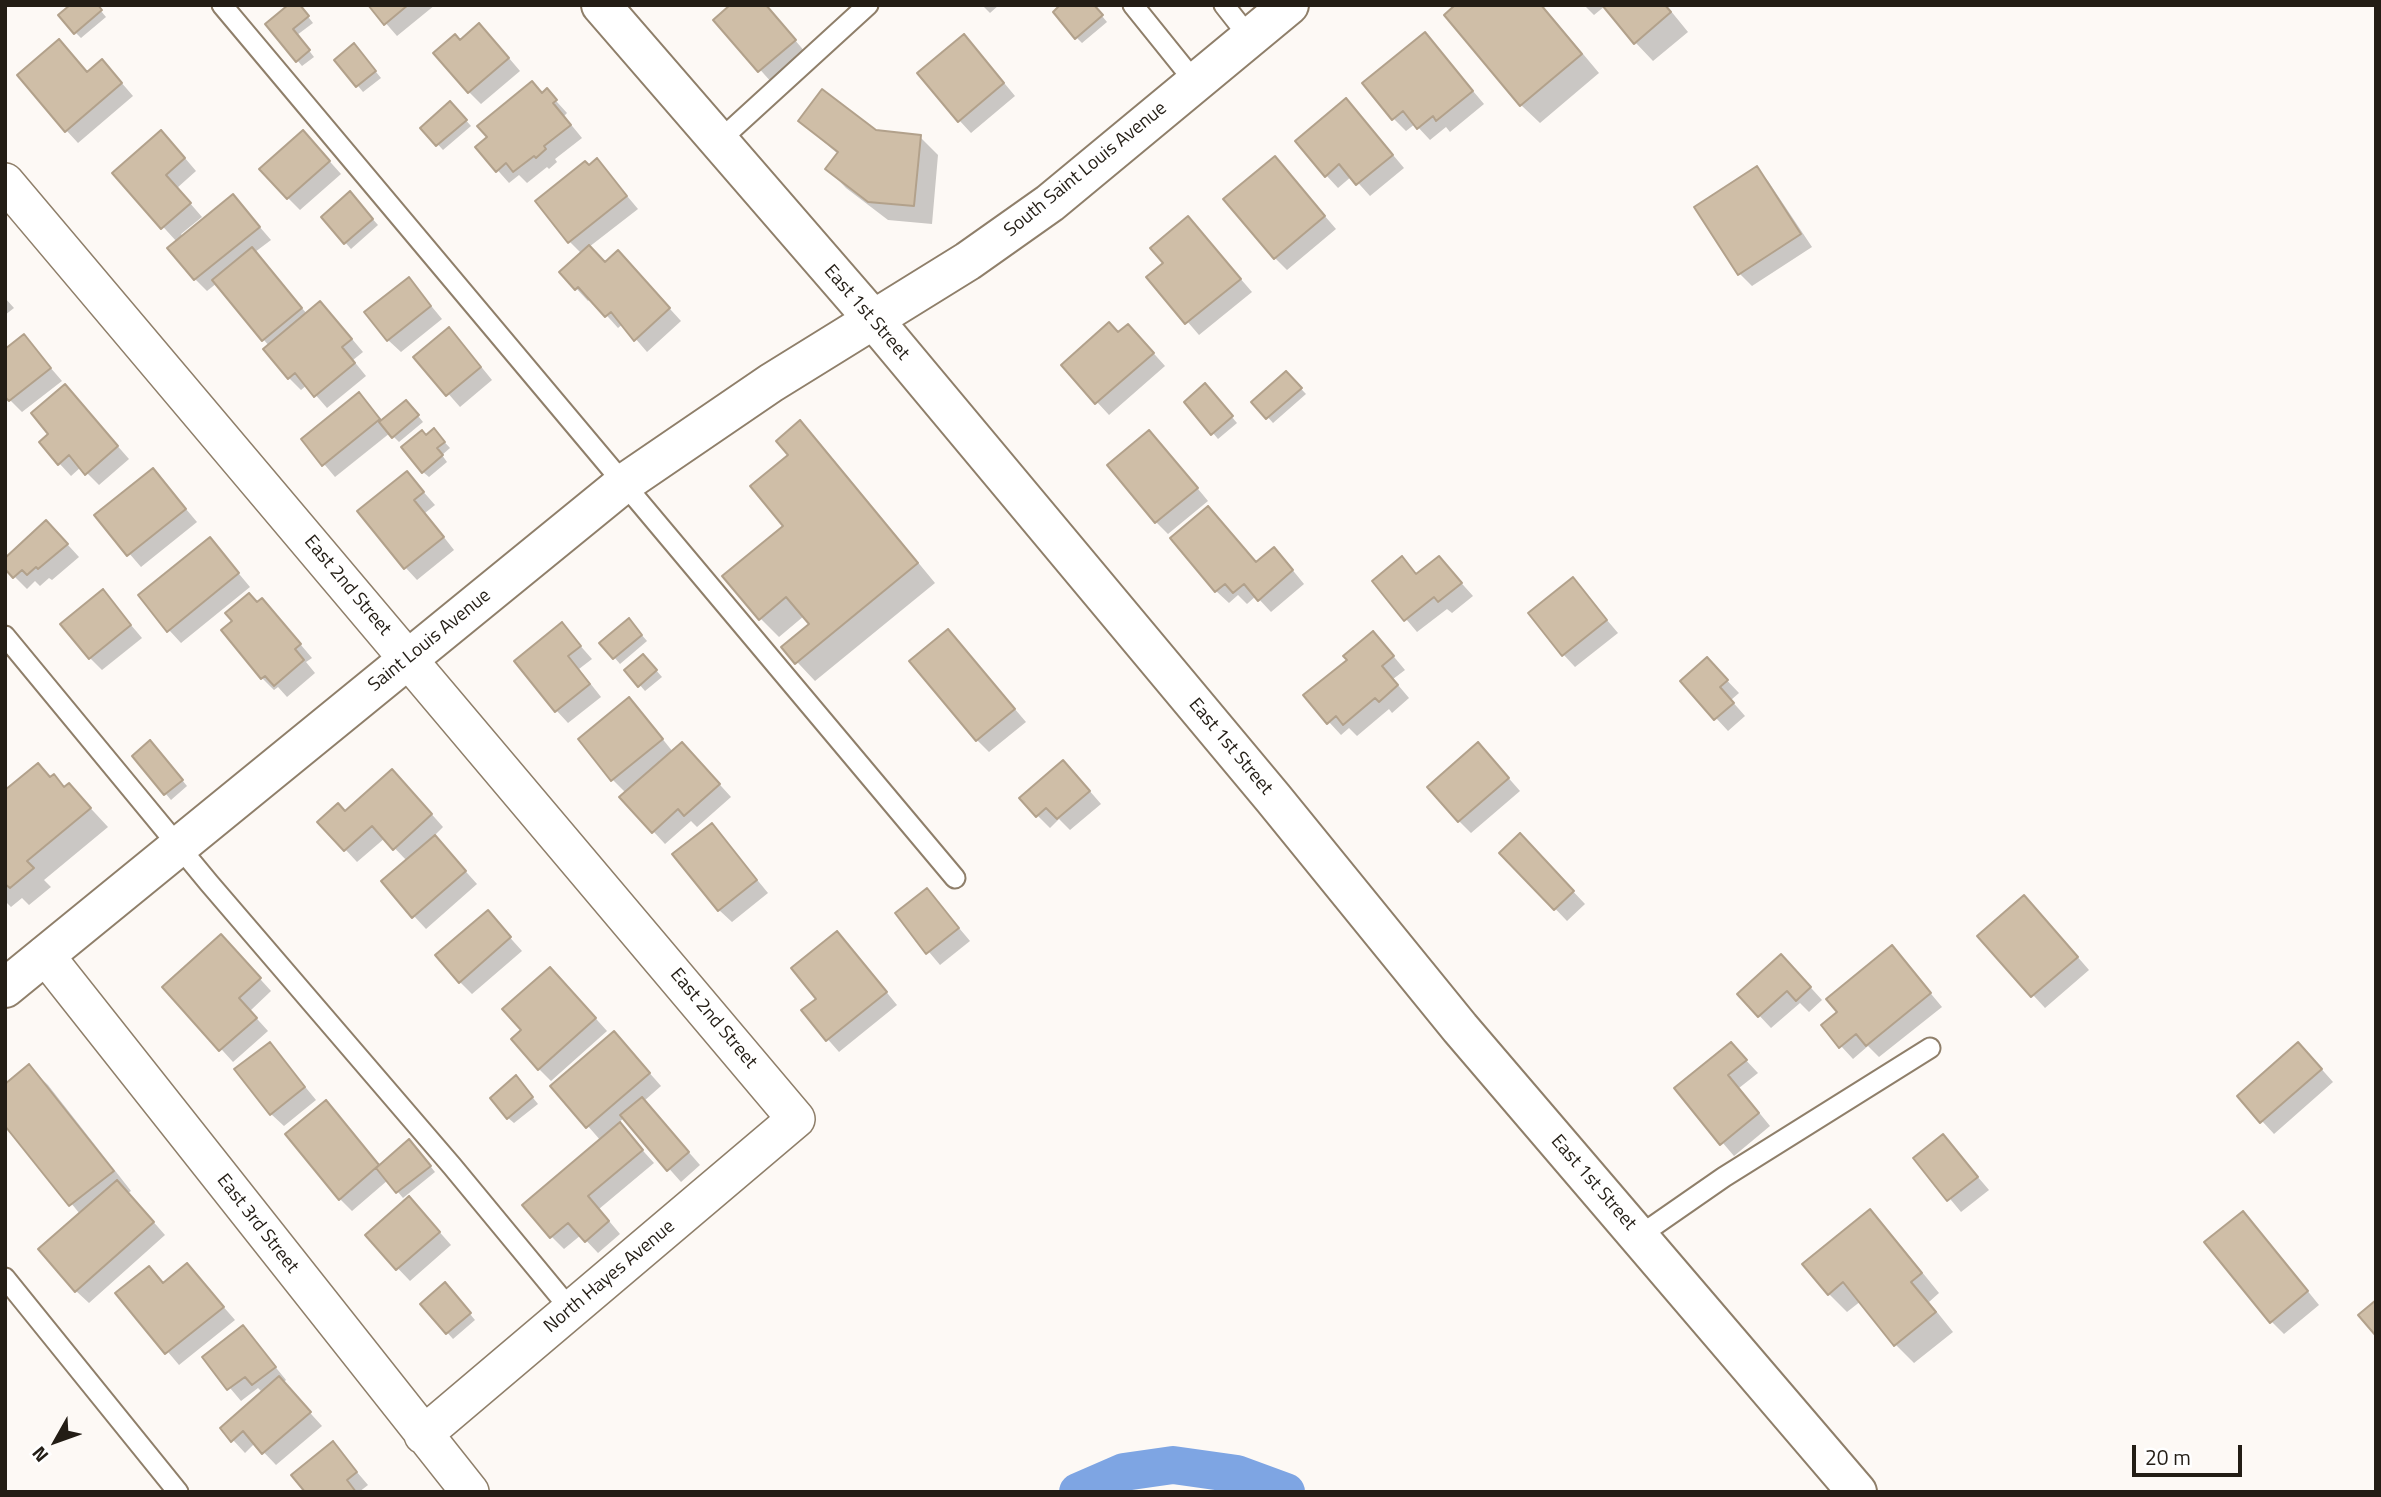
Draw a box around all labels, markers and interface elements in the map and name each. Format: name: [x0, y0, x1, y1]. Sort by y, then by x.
street label: South Saint Louis Avenue: [1000, 98, 1172, 242]
street label: East 1st Street: [818, 261, 914, 365]
street label: East 2nd Street: [298, 531, 396, 641]
street label: Saint Louis Avenue: [364, 585, 496, 697]
street label: East 1st Street: [1183, 694, 1277, 800]
street label: East 2nd Street: [664, 964, 762, 1074]
street label: East 1st Street: [1545, 1131, 1641, 1235]
street label: East 3rd Street: [211, 1170, 303, 1278]
street label: North Hayes Avenue: [540, 1216, 680, 1338]
north arrow: [21, 1406, 91, 1476]
scale bar: [2136, 1430, 2246, 1474]
text: N: [24, 1440, 55, 1469]
text: 20 m: [2145, 1441, 2191, 1473]

